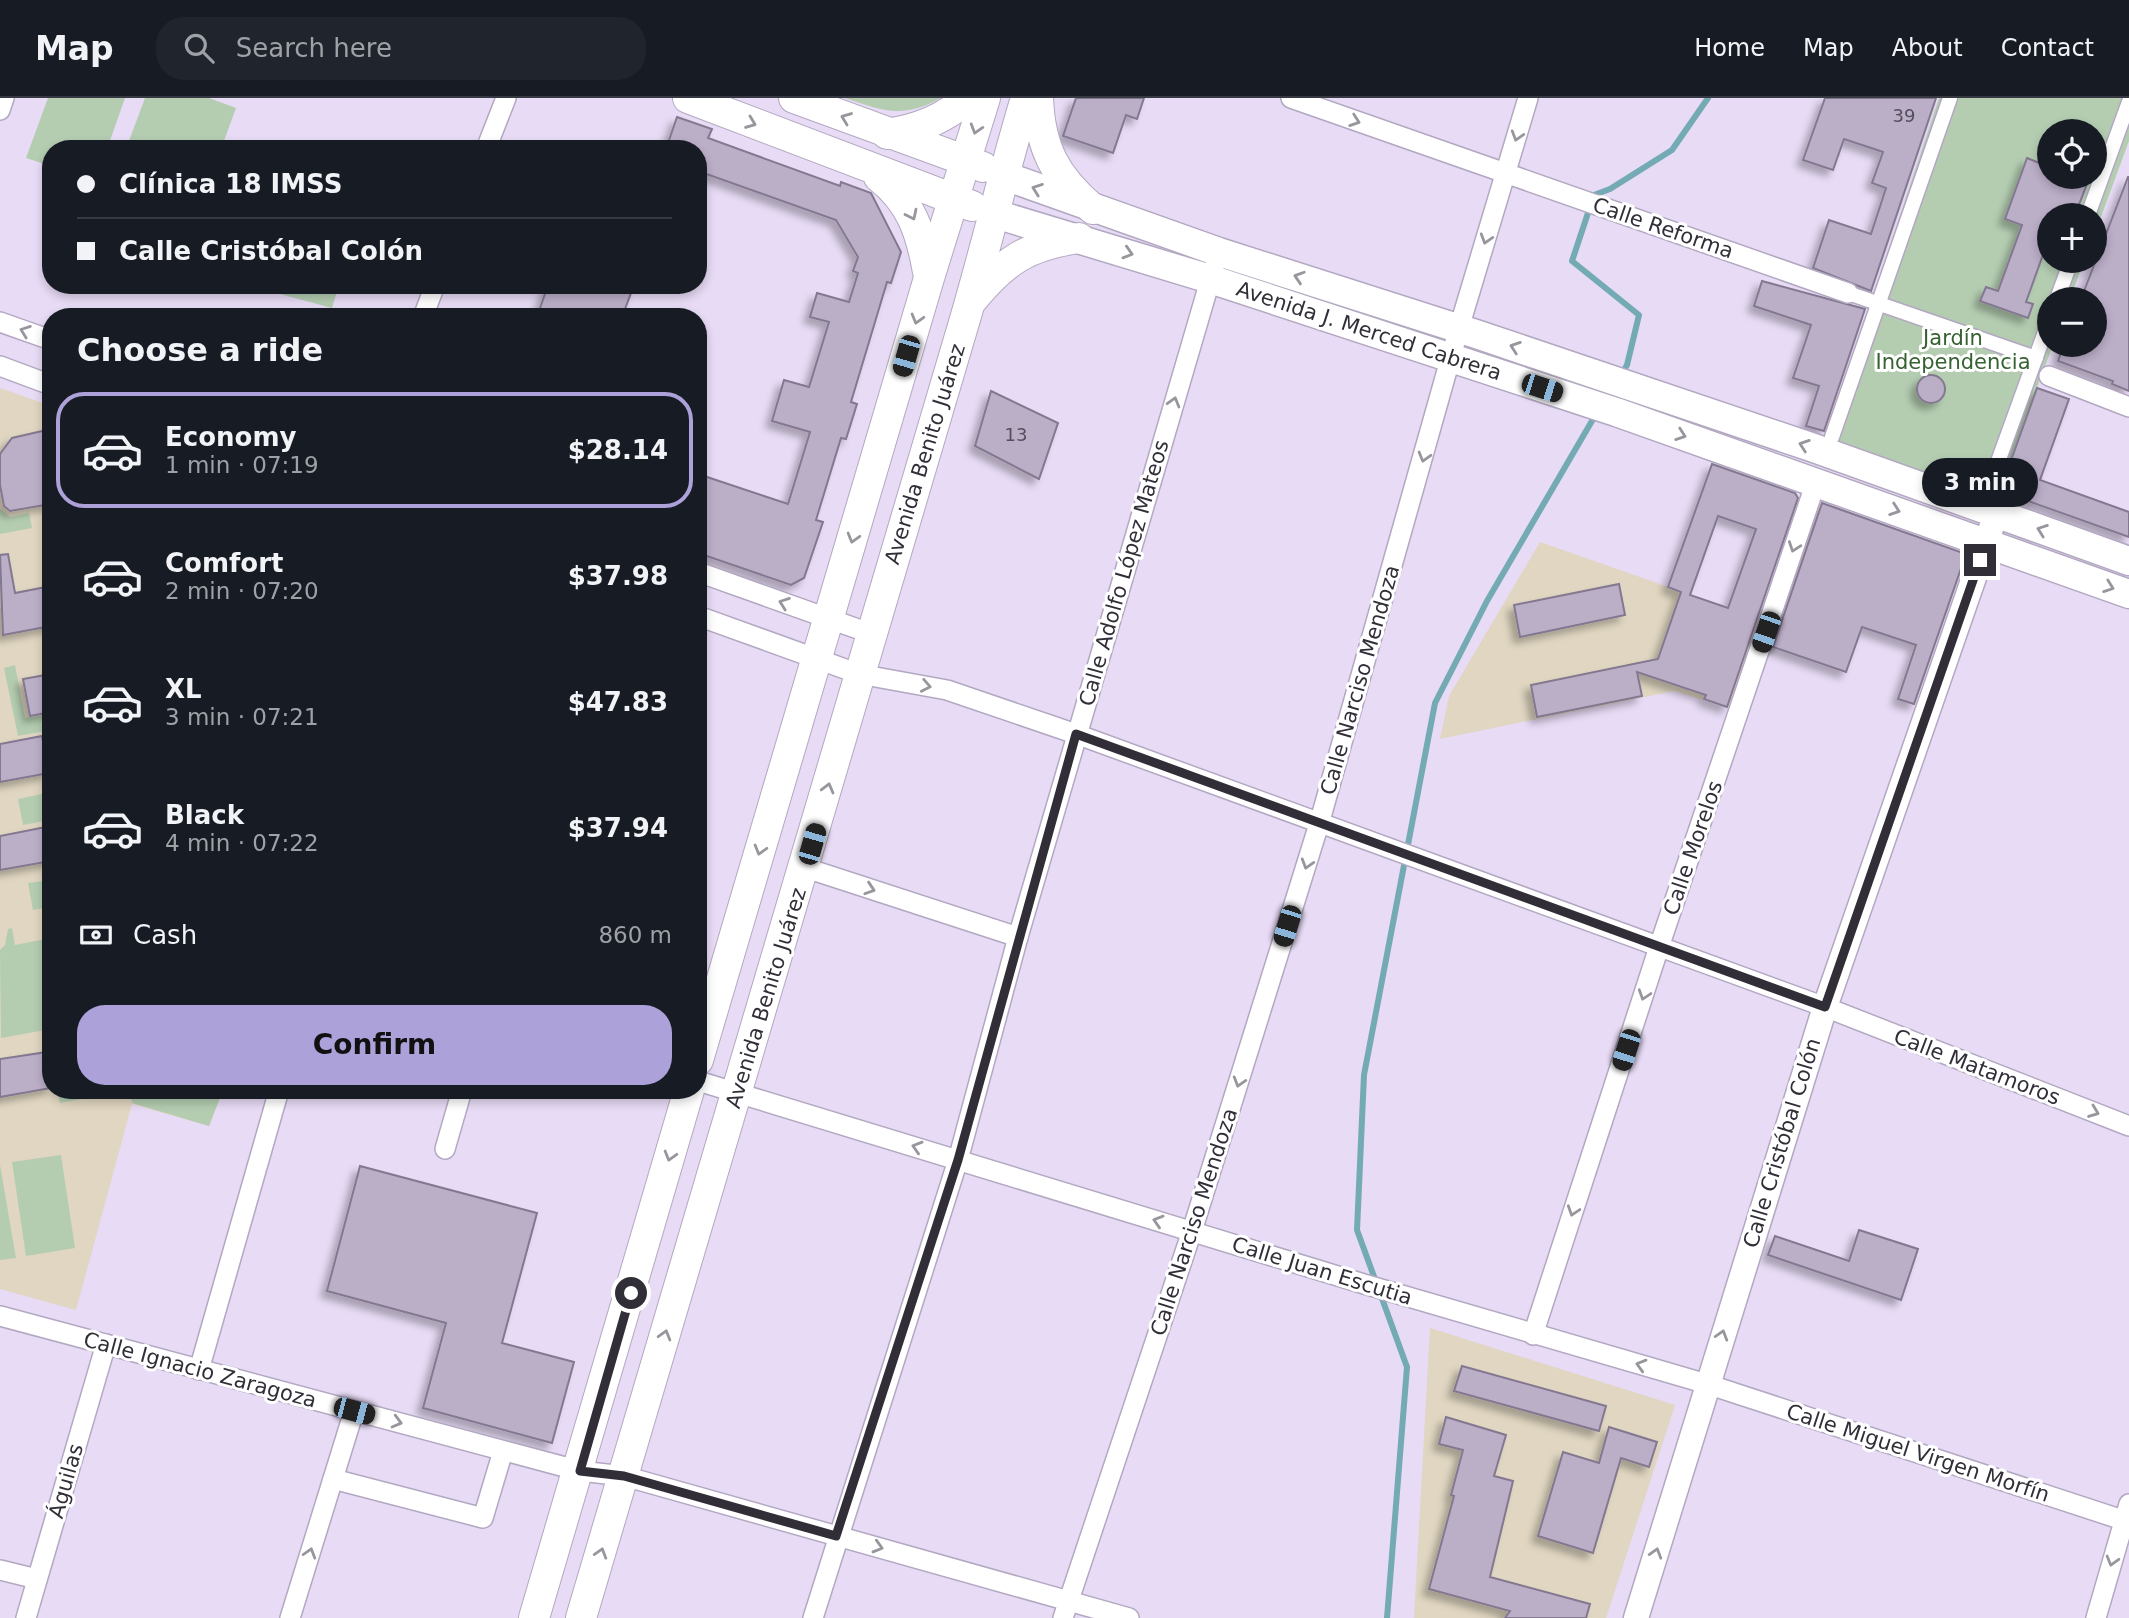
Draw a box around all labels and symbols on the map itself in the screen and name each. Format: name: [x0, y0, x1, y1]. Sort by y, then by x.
house number: 39: [1893, 105, 1915, 126]
one-way arrow: [841, 112, 853, 126]
one-way arrow: [1349, 113, 1361, 127]
one-way arrow: [745, 114, 757, 128]
one-way arrow: [969, 123, 984, 135]
one-way arrow: [1510, 129, 1525, 141]
one-way arrow: [1031, 183, 1043, 197]
street label: Calle Reforma: [1590, 193, 1736, 263]
one-way arrow: [904, 208, 918, 220]
one-way arrow: [1480, 232, 1495, 244]
one-way arrow: [1121, 245, 1134, 259]
one-way arrow: [1293, 271, 1305, 285]
street label: Avenida J. Merced Cabrera: [1233, 277, 1505, 385]
one-way arrow: [910, 313, 925, 325]
one-way arrow: [20, 325, 32, 339]
park label: Jardín Independencia: [1875, 326, 2031, 374]
car: [891, 333, 922, 379]
street label: Avenida Benito Juárez: [880, 341, 970, 567]
one-way arrow: [1510, 341, 1522, 355]
car: [1519, 372, 1566, 404]
one-way arrow: [1166, 396, 1181, 408]
house number: 13: [1005, 424, 1027, 445]
one-way arrow: [1674, 427, 1686, 441]
street label: Calle Adolfo López Mateos: [1074, 437, 1174, 709]
one-way arrow: [1799, 439, 1811, 453]
one-way arrow: [1417, 451, 1432, 463]
callout: 3 min: [1922, 458, 2038, 508]
one-way arrow: [1889, 502, 1901, 516]
one-way arrow: [2036, 524, 2048, 538]
one-way arrow: [846, 531, 861, 543]
one-way arrow: [1788, 540, 1802, 553]
route end: [1964, 544, 1996, 576]
street label: Calle Narciso Mendoza: [1316, 562, 1404, 798]
one-way arrow: [2103, 579, 2115, 593]
one-way arrow: [779, 597, 791, 611]
car: [1750, 609, 1783, 655]
one-way arrow: [920, 678, 932, 693]
street label: Calle Morelos: [1659, 778, 1727, 918]
one-way arrow: [819, 782, 834, 794]
car: [797, 821, 828, 867]
one-way arrow: [754, 843, 768, 855]
one-way arrow: [1301, 858, 1315, 870]
one-way arrow: [864, 881, 876, 895]
street label: Avenida Benito Juárez: [721, 885, 811, 1111]
car: [1271, 903, 1304, 949]
one-way arrow: [1637, 989, 1652, 1001]
street label: Calle Matamoros: [1890, 1024, 2064, 1110]
car: [1610, 1027, 1643, 1073]
street label: Calle Cristóbal Colón: [1739, 1035, 1825, 1251]
one-way arrow: [1232, 1075, 1247, 1087]
one-way arrow: [2088, 1104, 2100, 1118]
street label: Calle Narciso Mendoza: [1146, 1105, 1242, 1339]
one-way arrow: [912, 1141, 924, 1156]
one-way arrow: [664, 1150, 679, 1162]
one-way arrow: [1567, 1205, 1582, 1217]
one-way arrow: [1153, 1215, 1165, 1230]
street label: Calle Juan Escutia: [1229, 1232, 1415, 1310]
route start: [615, 1277, 647, 1309]
street label: Calle Ignacio Zaragoza: [81, 1327, 319, 1413]
one-way arrow: [657, 1329, 672, 1341]
one-way arrow: [1714, 1329, 1728, 1342]
one-way arrow: [1635, 1359, 1647, 1374]
car: [331, 1395, 378, 1427]
street label: Calle Miguel Virgen Morfín: [1783, 1399, 2053, 1507]
one-way arrow: [391, 1414, 403, 1429]
street label: Águilas: [43, 1441, 88, 1521]
one-way arrow: [871, 1539, 883, 1554]
one-way arrow: [302, 1547, 317, 1559]
one-way arrow: [592, 1547, 607, 1559]
one-way arrow: [1647, 1547, 1662, 1559]
one-way arrow: [2106, 1555, 2120, 1567]

